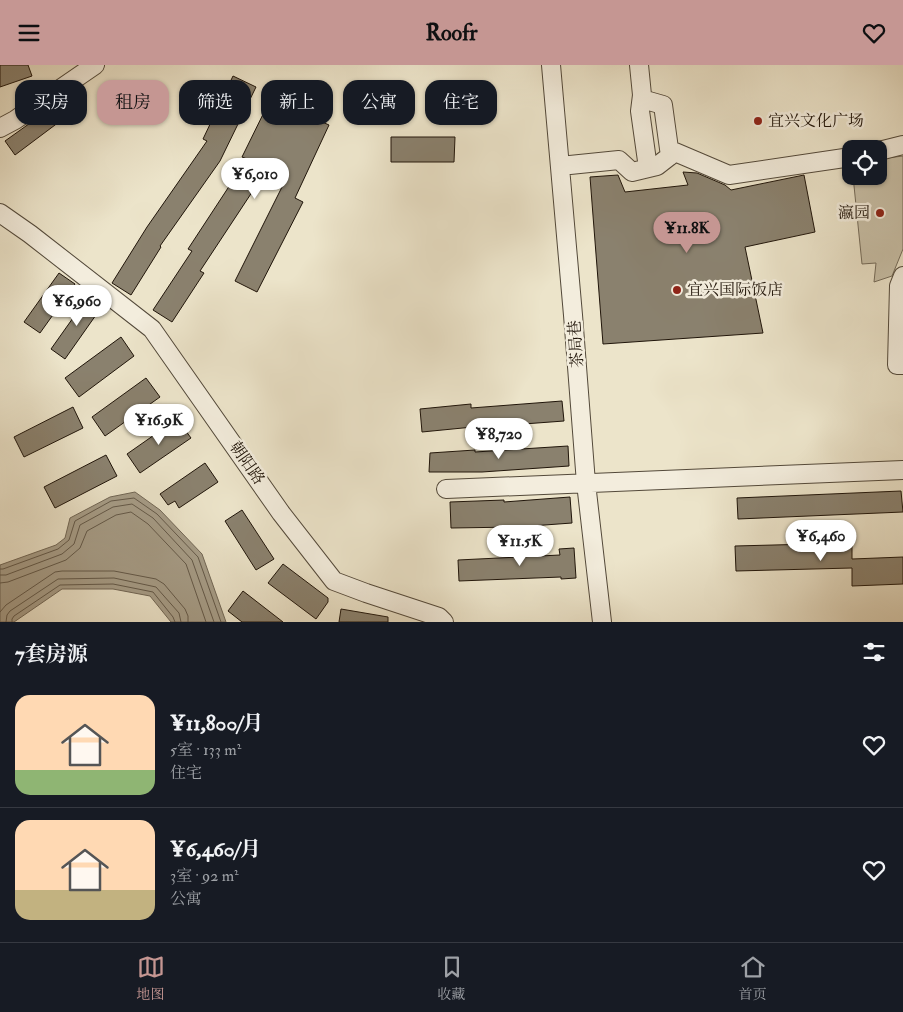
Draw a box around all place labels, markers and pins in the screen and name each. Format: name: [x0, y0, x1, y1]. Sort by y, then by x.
place label: 宜兴文化广场: [768, 111, 864, 131]
marker: 宜兴文化广场: [752, 115, 764, 127]
pin: ¥6,010: [214, 157, 296, 200]
place label: 瀛园: [838, 203, 870, 223]
marker: 瀛园: [874, 207, 886, 219]
pin: ¥11.8K: [646, 211, 728, 254]
place label: 宜兴国际饭店: [687, 280, 783, 300]
marker: 宜兴国际饭店: [671, 284, 683, 296]
pin: ¥6,960: [36, 285, 118, 327]
pin: ¥16.9K: [118, 403, 200, 446]
pin: ¥8,720: [458, 417, 540, 460]
pin: ¥6,460: [780, 519, 862, 562]
pin: ¥11.5K: [479, 525, 561, 567]

